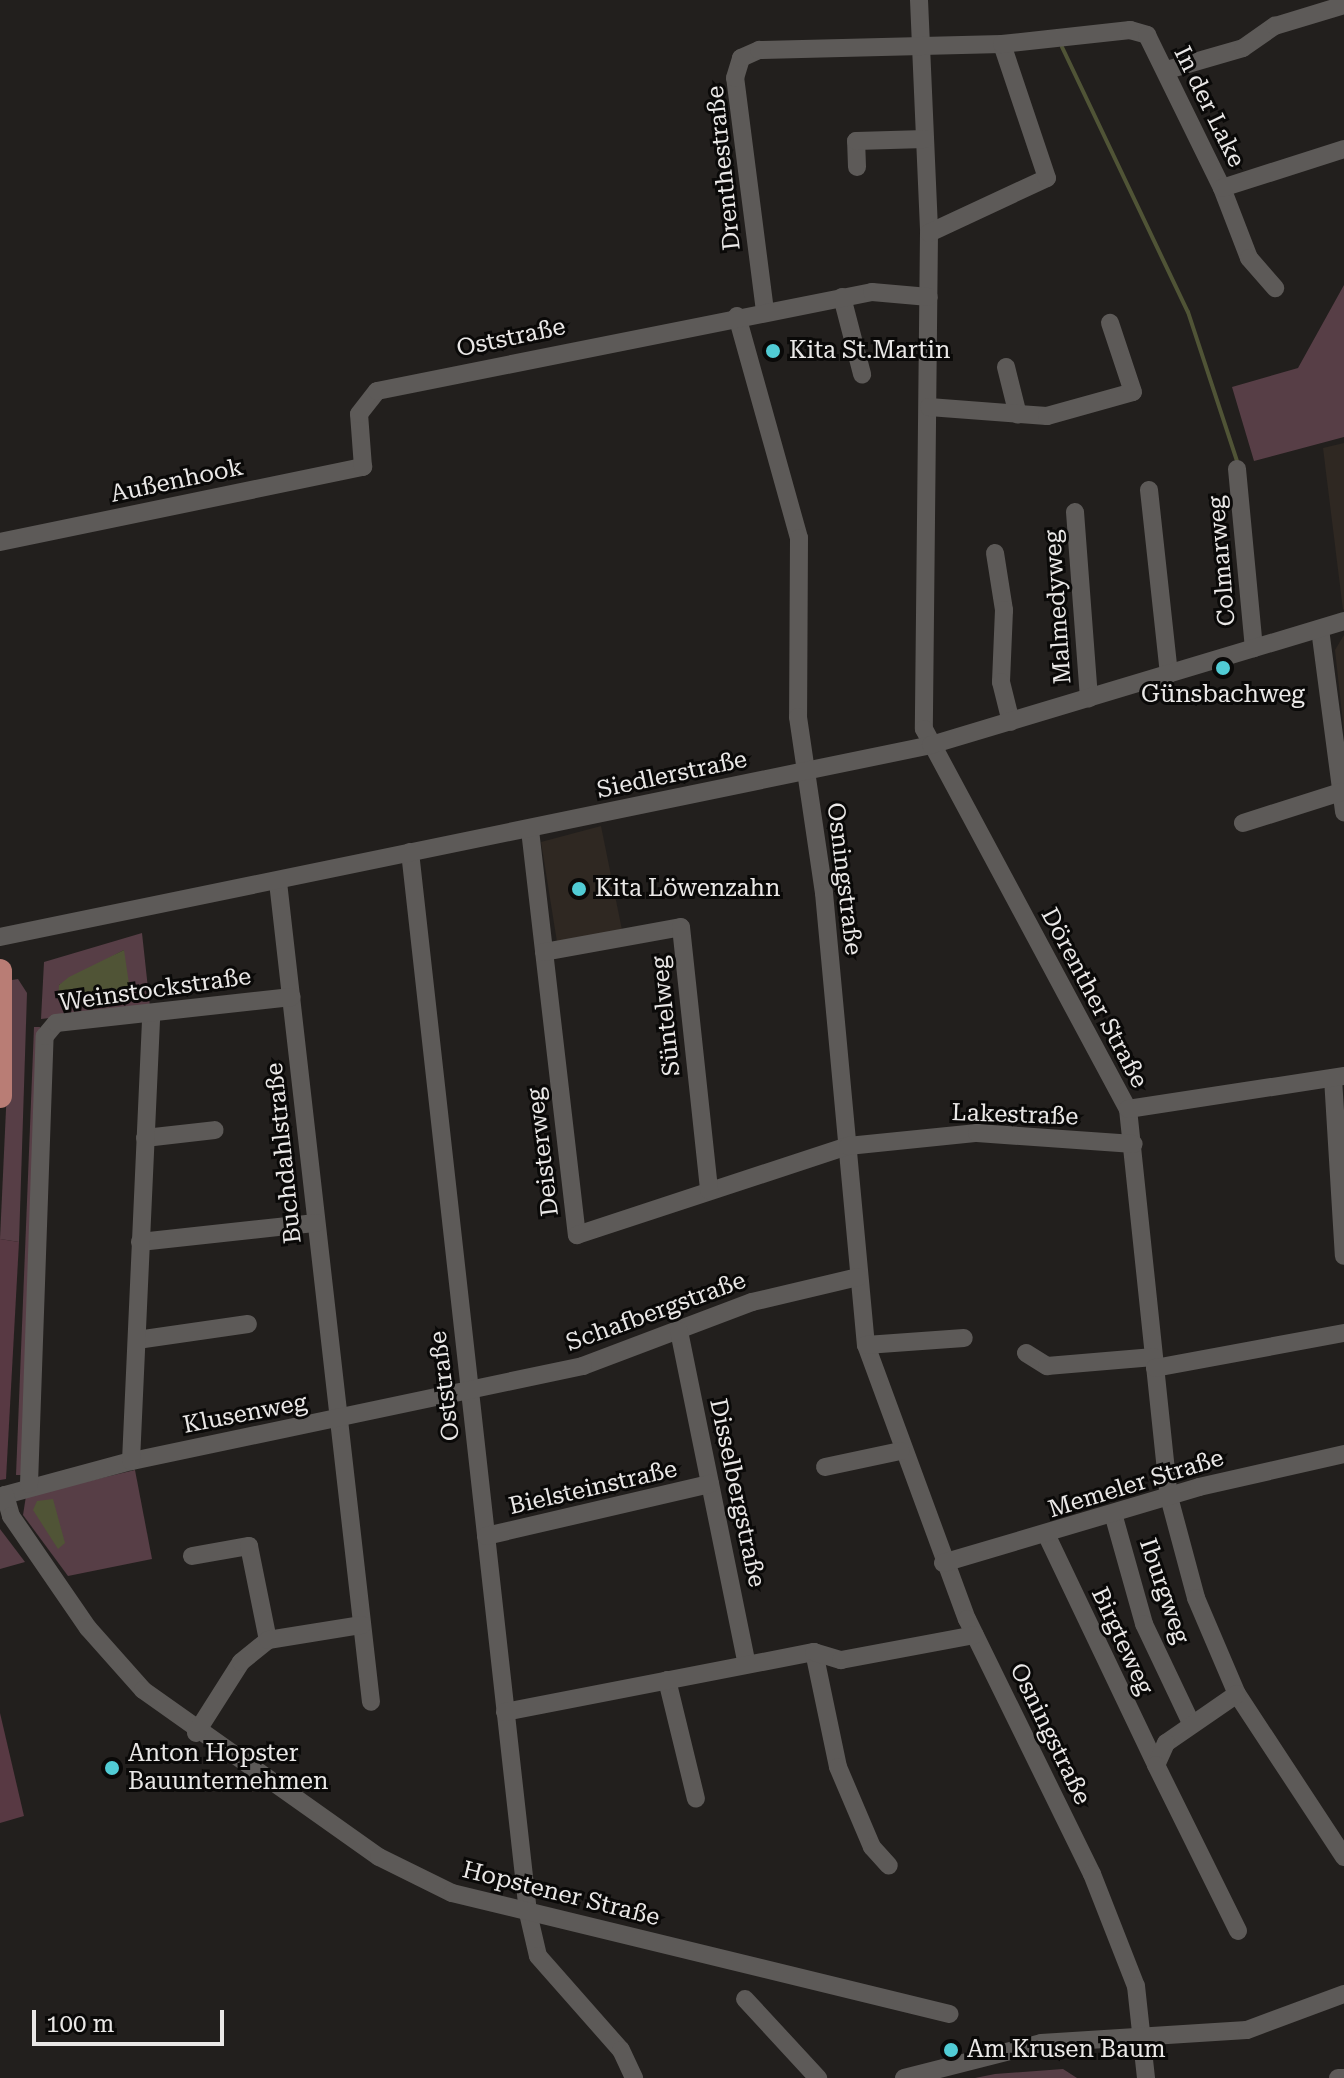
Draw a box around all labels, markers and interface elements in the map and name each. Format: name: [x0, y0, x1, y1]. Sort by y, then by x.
street label: In der Lake: [1167, 42, 1251, 172]
street label: Drenthestraße: [701, 84, 747, 252]
street label: Oststraße: [454, 312, 568, 364]
place label: Kita St.Martin: [789, 337, 950, 365]
marker: Kita St.Martin: [764, 342, 782, 360]
street label: Außenhook: [108, 453, 246, 509]
street label: Colmarweg: [1202, 495, 1242, 627]
street label: Malmedyweg: [1038, 529, 1078, 685]
marker: Günsbachweg: [1214, 659, 1232, 677]
place label: Günsbachweg: [1141, 681, 1305, 709]
street label: Siedlerstraße: [594, 745, 750, 805]
street label: Osningstraße: [820, 801, 868, 957]
place label: Kita Löwenzahn: [595, 875, 781, 903]
marker: Kita Löwenzahn: [570, 880, 588, 898]
street label: Dörenther Straße: [1034, 903, 1154, 1093]
street label: Süntelweg: [645, 955, 687, 1077]
street label: Weinstockstraße: [57, 962, 253, 1018]
street label: Buchdahlstraße: [260, 1061, 308, 1245]
street label: Deisterweg: [521, 1086, 565, 1218]
street label: Lakestraße: [951, 1098, 1079, 1132]
street label: Schafbergstraße: [562, 1266, 750, 1358]
street label: Oststraße: [424, 1329, 466, 1443]
street label: Klusenweg: [181, 1388, 309, 1440]
street label: Disselbergstraße: [703, 1396, 771, 1590]
street label: Memeler Straße: [1045, 1444, 1227, 1524]
street label: Bielsteinstraße: [506, 1455, 680, 1521]
street label: Iburgweg: [1133, 1535, 1195, 1647]
street label: Birgteweg: [1085, 1583, 1159, 1699]
street label: Osningstraße: [1003, 1659, 1097, 1809]
place label: Anton Hopster Bauunternehmen: [128, 1740, 328, 1796]
marker: Anton Hopster Bauunternehmen: [103, 1759, 121, 1777]
street label: Hopstener Straße: [459, 1856, 663, 1932]
scale bar: [36, 1994, 228, 2044]
text: 100 m: [46, 2010, 114, 2038]
place label: Am Krusen Baum: [967, 2036, 1166, 2064]
marker: Am Krusen Baum: [942, 2041, 960, 2059]

